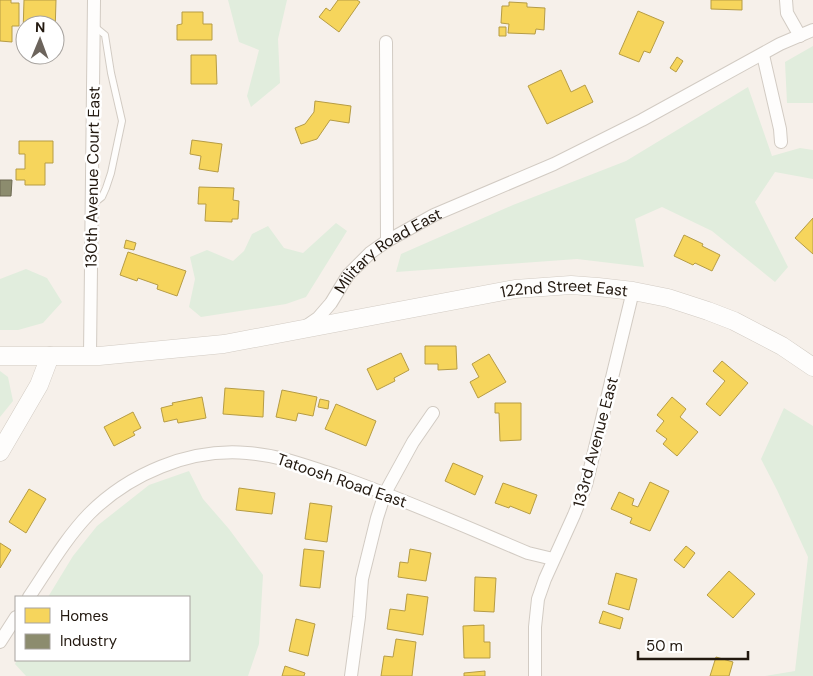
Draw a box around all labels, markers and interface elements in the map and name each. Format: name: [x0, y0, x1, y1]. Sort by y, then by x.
north arrow: [15, 15, 65, 65]
text: N: [35, 18, 45, 36]
street label: 130th Avenue Court East: [80, 86, 105, 268]
street label: Military Road East: [329, 203, 445, 297]
street label: 122nd Street East: [499, 275, 629, 303]
street label: 133rd Avenue East: [568, 375, 623, 510]
street label: Tatoosh Road East: [274, 448, 410, 513]
legend: [15, 596, 190, 661]
text: Homes: [60, 606, 109, 626]
scale bar: [638, 628, 748, 660]
text: Industry: [60, 631, 118, 651]
text: 50 m: [646, 636, 683, 656]

